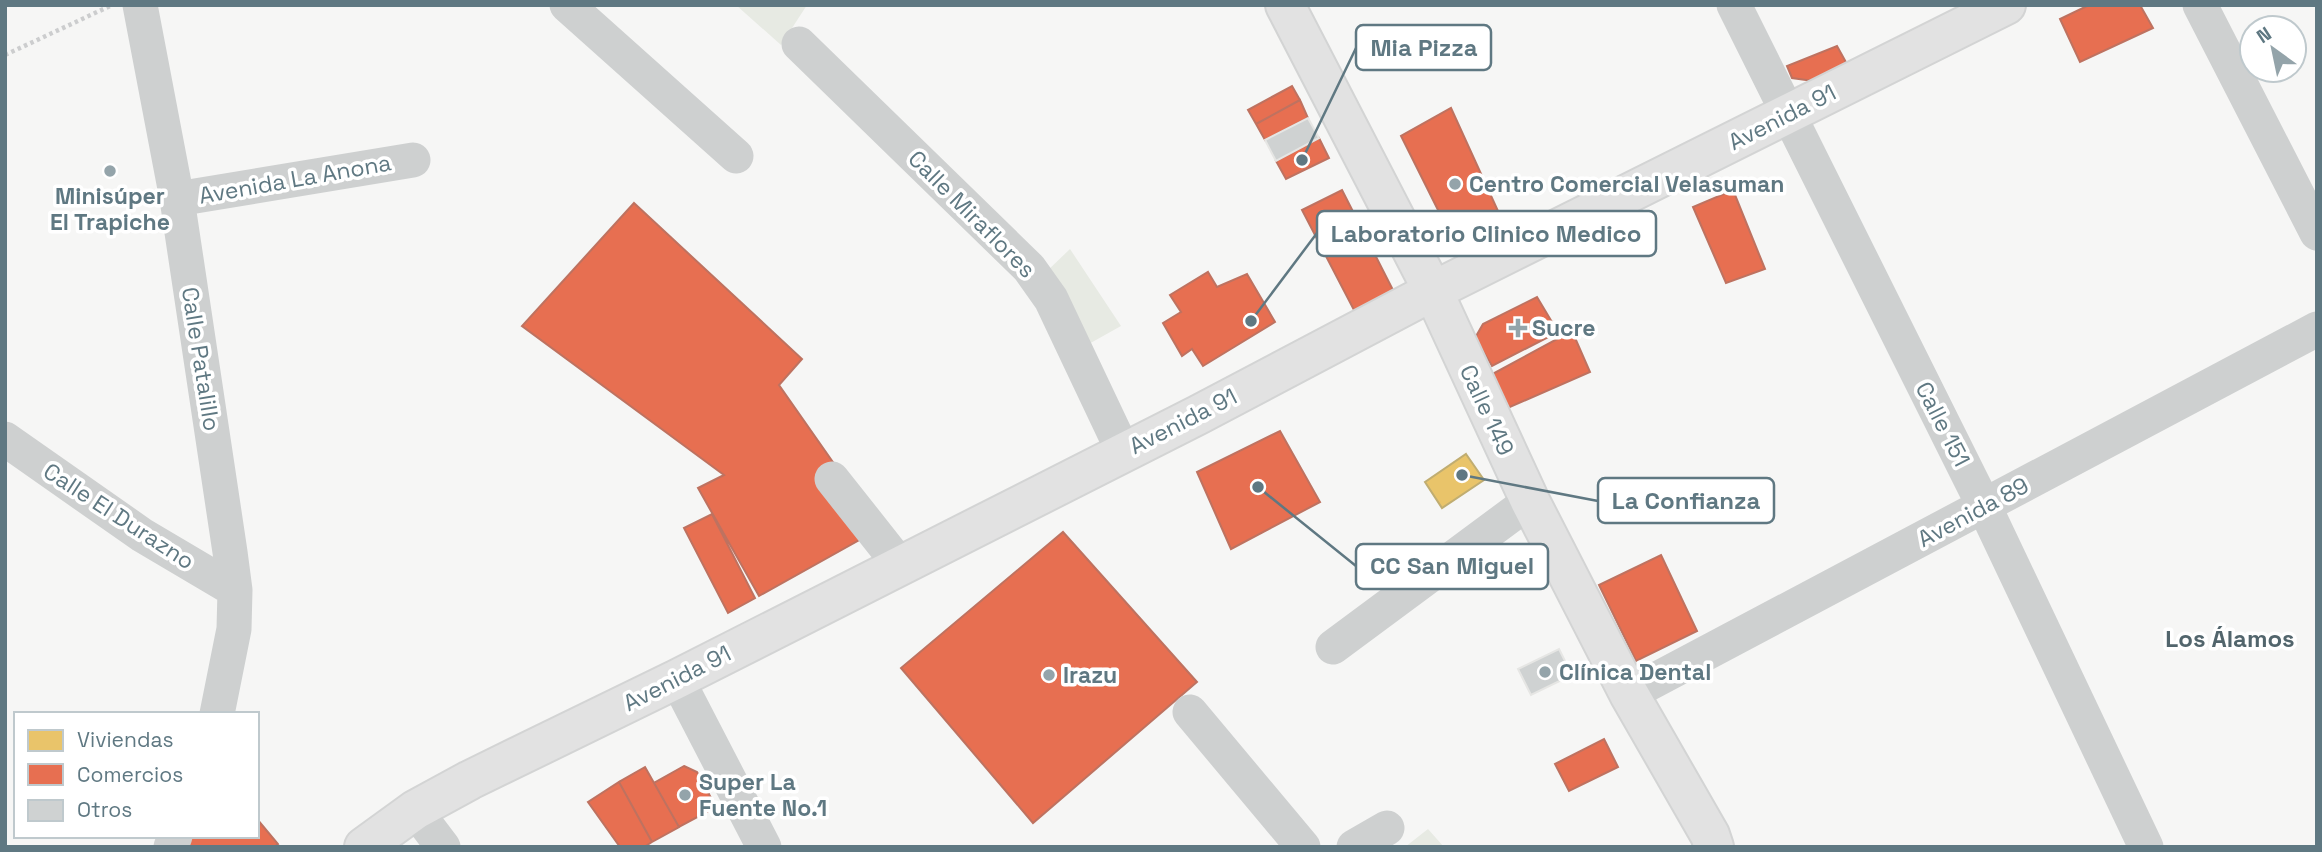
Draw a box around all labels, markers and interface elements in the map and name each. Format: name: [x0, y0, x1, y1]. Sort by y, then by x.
north arrow: [2238, 14, 2308, 84]
text: N: [2252, 21, 2276, 49]
callout: Mia Pizza: [1356, 25, 1491, 70]
text: Mia Pizza: [1370, 32, 1478, 63]
street label: Avenida 91: [1723, 77, 1841, 157]
street label: Calle Miraflores: [902, 144, 1042, 284]
street label: Avenida La Anona: [196, 147, 394, 211]
marker: Minisúper El Trapiche: [102, 163, 118, 179]
place label: Centro Comercial Velasuman: [1469, 169, 1785, 199]
marker: Centro Comercial Velasuman: [1447, 176, 1463, 192]
place label: Minisúper El Trapiche: [50, 181, 170, 237]
callout: Laboratorio Clinico Medico: [1317, 211, 1656, 256]
text: Laboratorio Clinico Medico: [1331, 218, 1641, 249]
street label: Calle Patalillo: [175, 285, 227, 433]
place label: Sucre: [1532, 313, 1596, 343]
marker: Sucre: [1510, 320, 1526, 336]
street label: Calle 149: [1453, 360, 1521, 460]
street label: Calle 151: [1909, 376, 1977, 472]
street label: Avenida 91: [1124, 381, 1242, 461]
street label: Calle El Durazno: [38, 456, 200, 576]
street label: Avenida 89: [1912, 470, 2034, 554]
callout: La Confianza: [1598, 478, 1774, 523]
text: La Confianza: [1612, 485, 1760, 516]
callout: CC San Miguel: [1356, 544, 1548, 589]
text: CC San Miguel: [1370, 550, 1534, 581]
district label: Los Álamos: [2165, 623, 2295, 654]
street label: Avenida 91: [618, 638, 736, 718]
place label: Clínica Dental: [1559, 657, 1711, 687]
place label: Irazu: [1063, 660, 1117, 690]
marker: Clínica Dental: [1537, 664, 1553, 680]
marker: Irazu: [1041, 667, 1057, 683]
legend: [14, 712, 259, 838]
text: Viviendas: [77, 726, 174, 753]
text: Comercios: [77, 761, 183, 788]
place label: Super La Fuente No.1: [699, 767, 827, 823]
marker: Super La Fuente No.1: [677, 787, 693, 803]
text: Otros: [77, 796, 132, 823]

